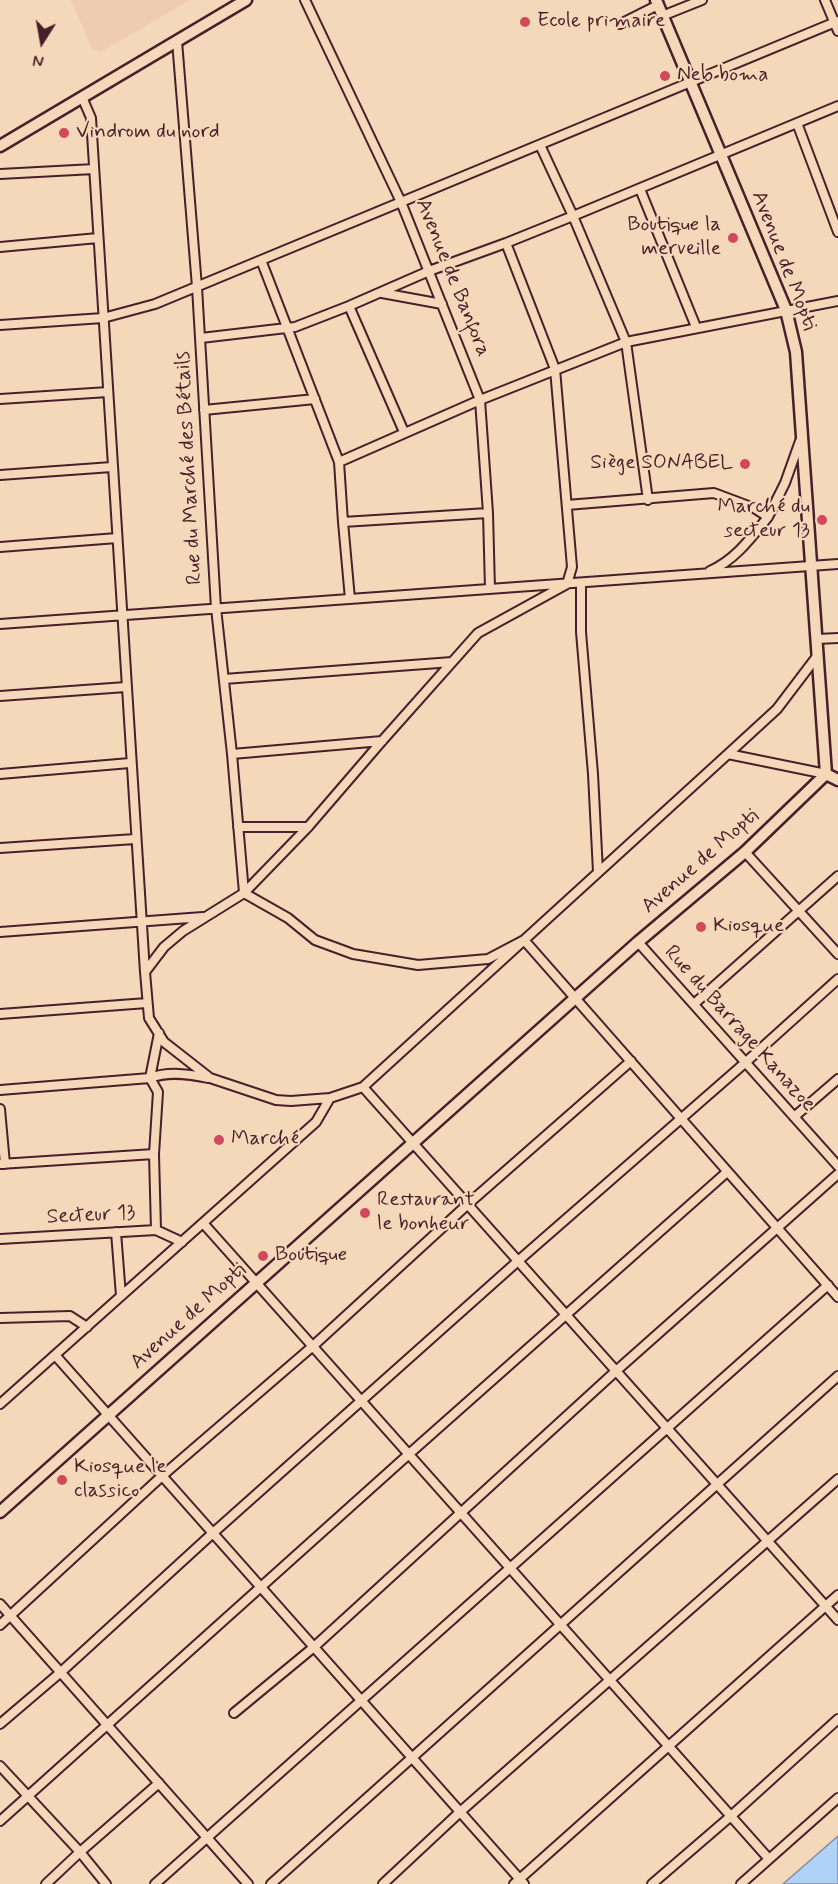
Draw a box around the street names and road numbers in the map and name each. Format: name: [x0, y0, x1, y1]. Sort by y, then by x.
street label: Avenue de Mopti: [745, 188, 821, 334]
street label: Avenue de Banfora: [409, 195, 495, 361]
street label: Rue du Marché des Bétails: [171, 351, 209, 585]
street label: Avenue de Mopti: [637, 804, 765, 920]
street label: Rue du Barrage Kanazoe: [658, 941, 820, 1117]
street label: Secteur 13: [46, 1201, 136, 1231]
street label: Avenue de Mopti: [126, 1258, 252, 1376]

